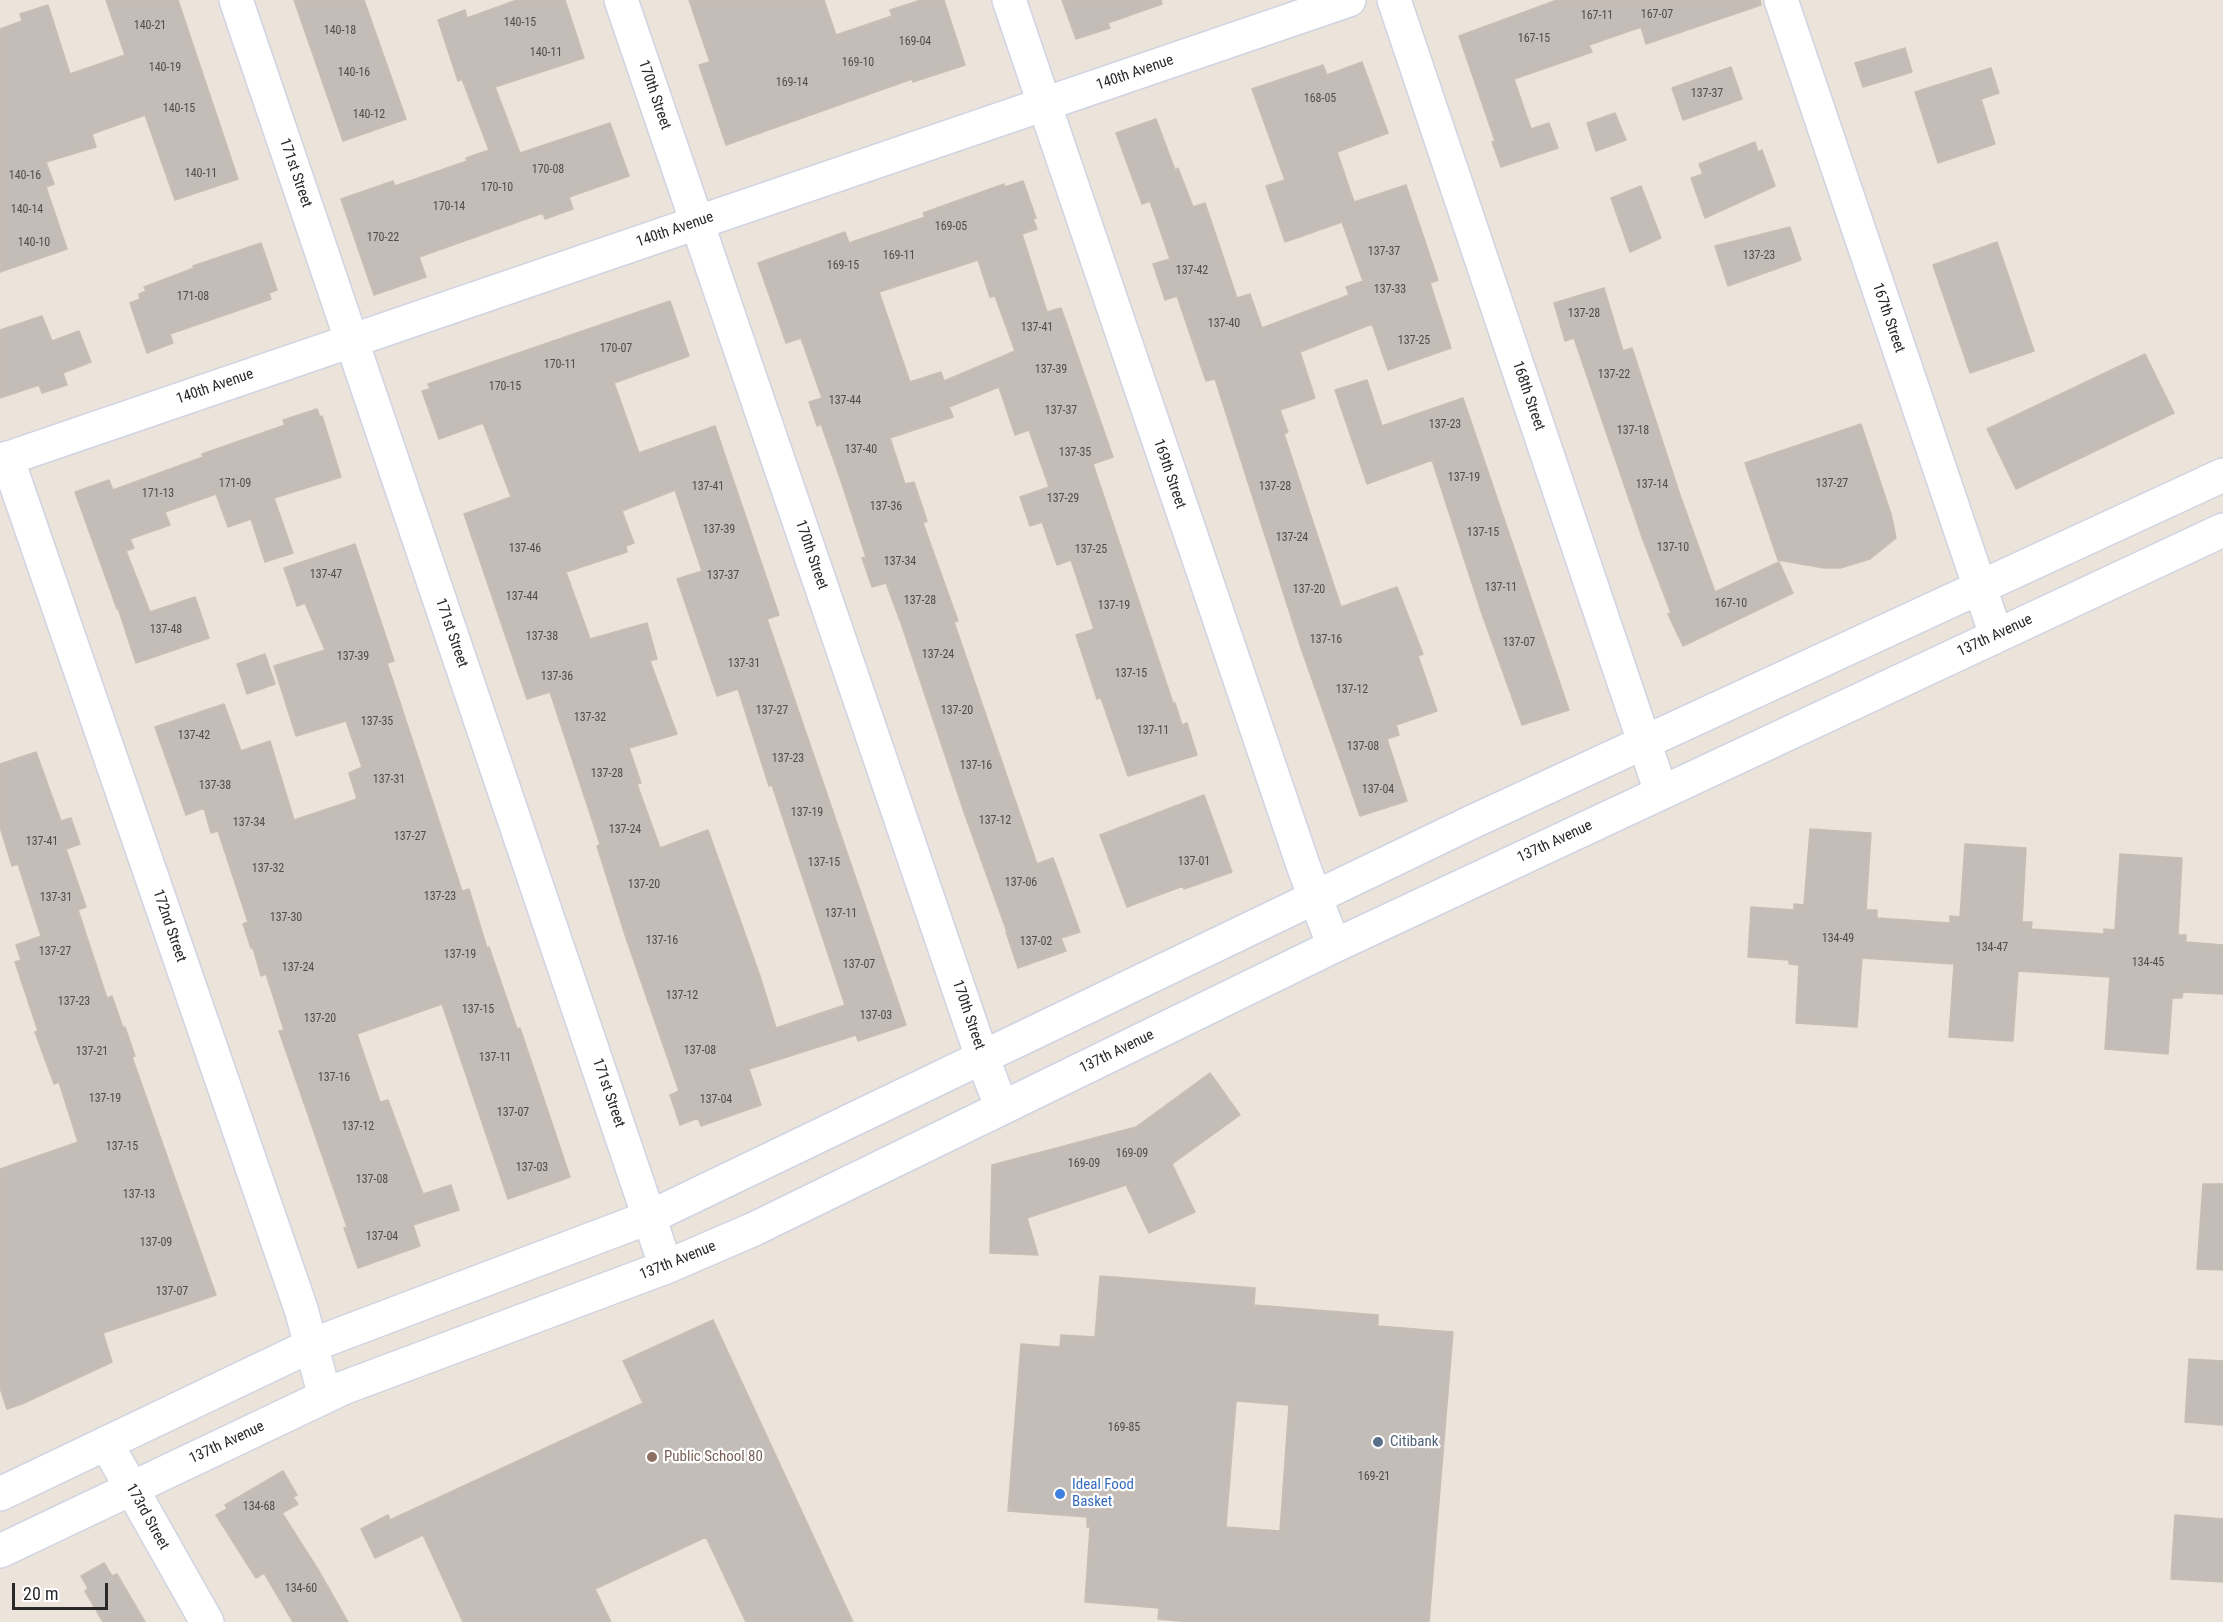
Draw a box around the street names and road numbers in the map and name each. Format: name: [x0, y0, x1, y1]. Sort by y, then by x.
street label: 140th Avenue: [1094, 51, 1176, 95]
street label: 170th Street: [634, 58, 674, 132]
street label: 171st Street: [275, 136, 315, 210]
street label: 140th Avenue: [634, 208, 716, 252]
street label: 167th Street: [1868, 281, 1908, 355]
street label: 168th Street: [1508, 359, 1548, 433]
street label: 140th Avenue: [174, 365, 256, 409]
street label: 169th Street: [1149, 437, 1189, 511]
street label: 170th Street: [791, 518, 831, 592]
street label: 171st Street: [431, 596, 471, 670]
street label: 137th Avenue: [1955, 611, 2035, 661]
street label: 137th Avenue: [1515, 817, 1595, 867]
street label: 172nd Street: [148, 887, 190, 965]
street label: 170th Street: [948, 978, 988, 1052]
street label: 137th Avenue: [1077, 1026, 1157, 1078]
street label: 171st Street: [588, 1056, 628, 1130]
street label: 137th Avenue: [637, 1238, 719, 1284]
street label: 137th Avenue: [187, 1418, 267, 1468]
street label: 173rd Street: [122, 1481, 172, 1553]

